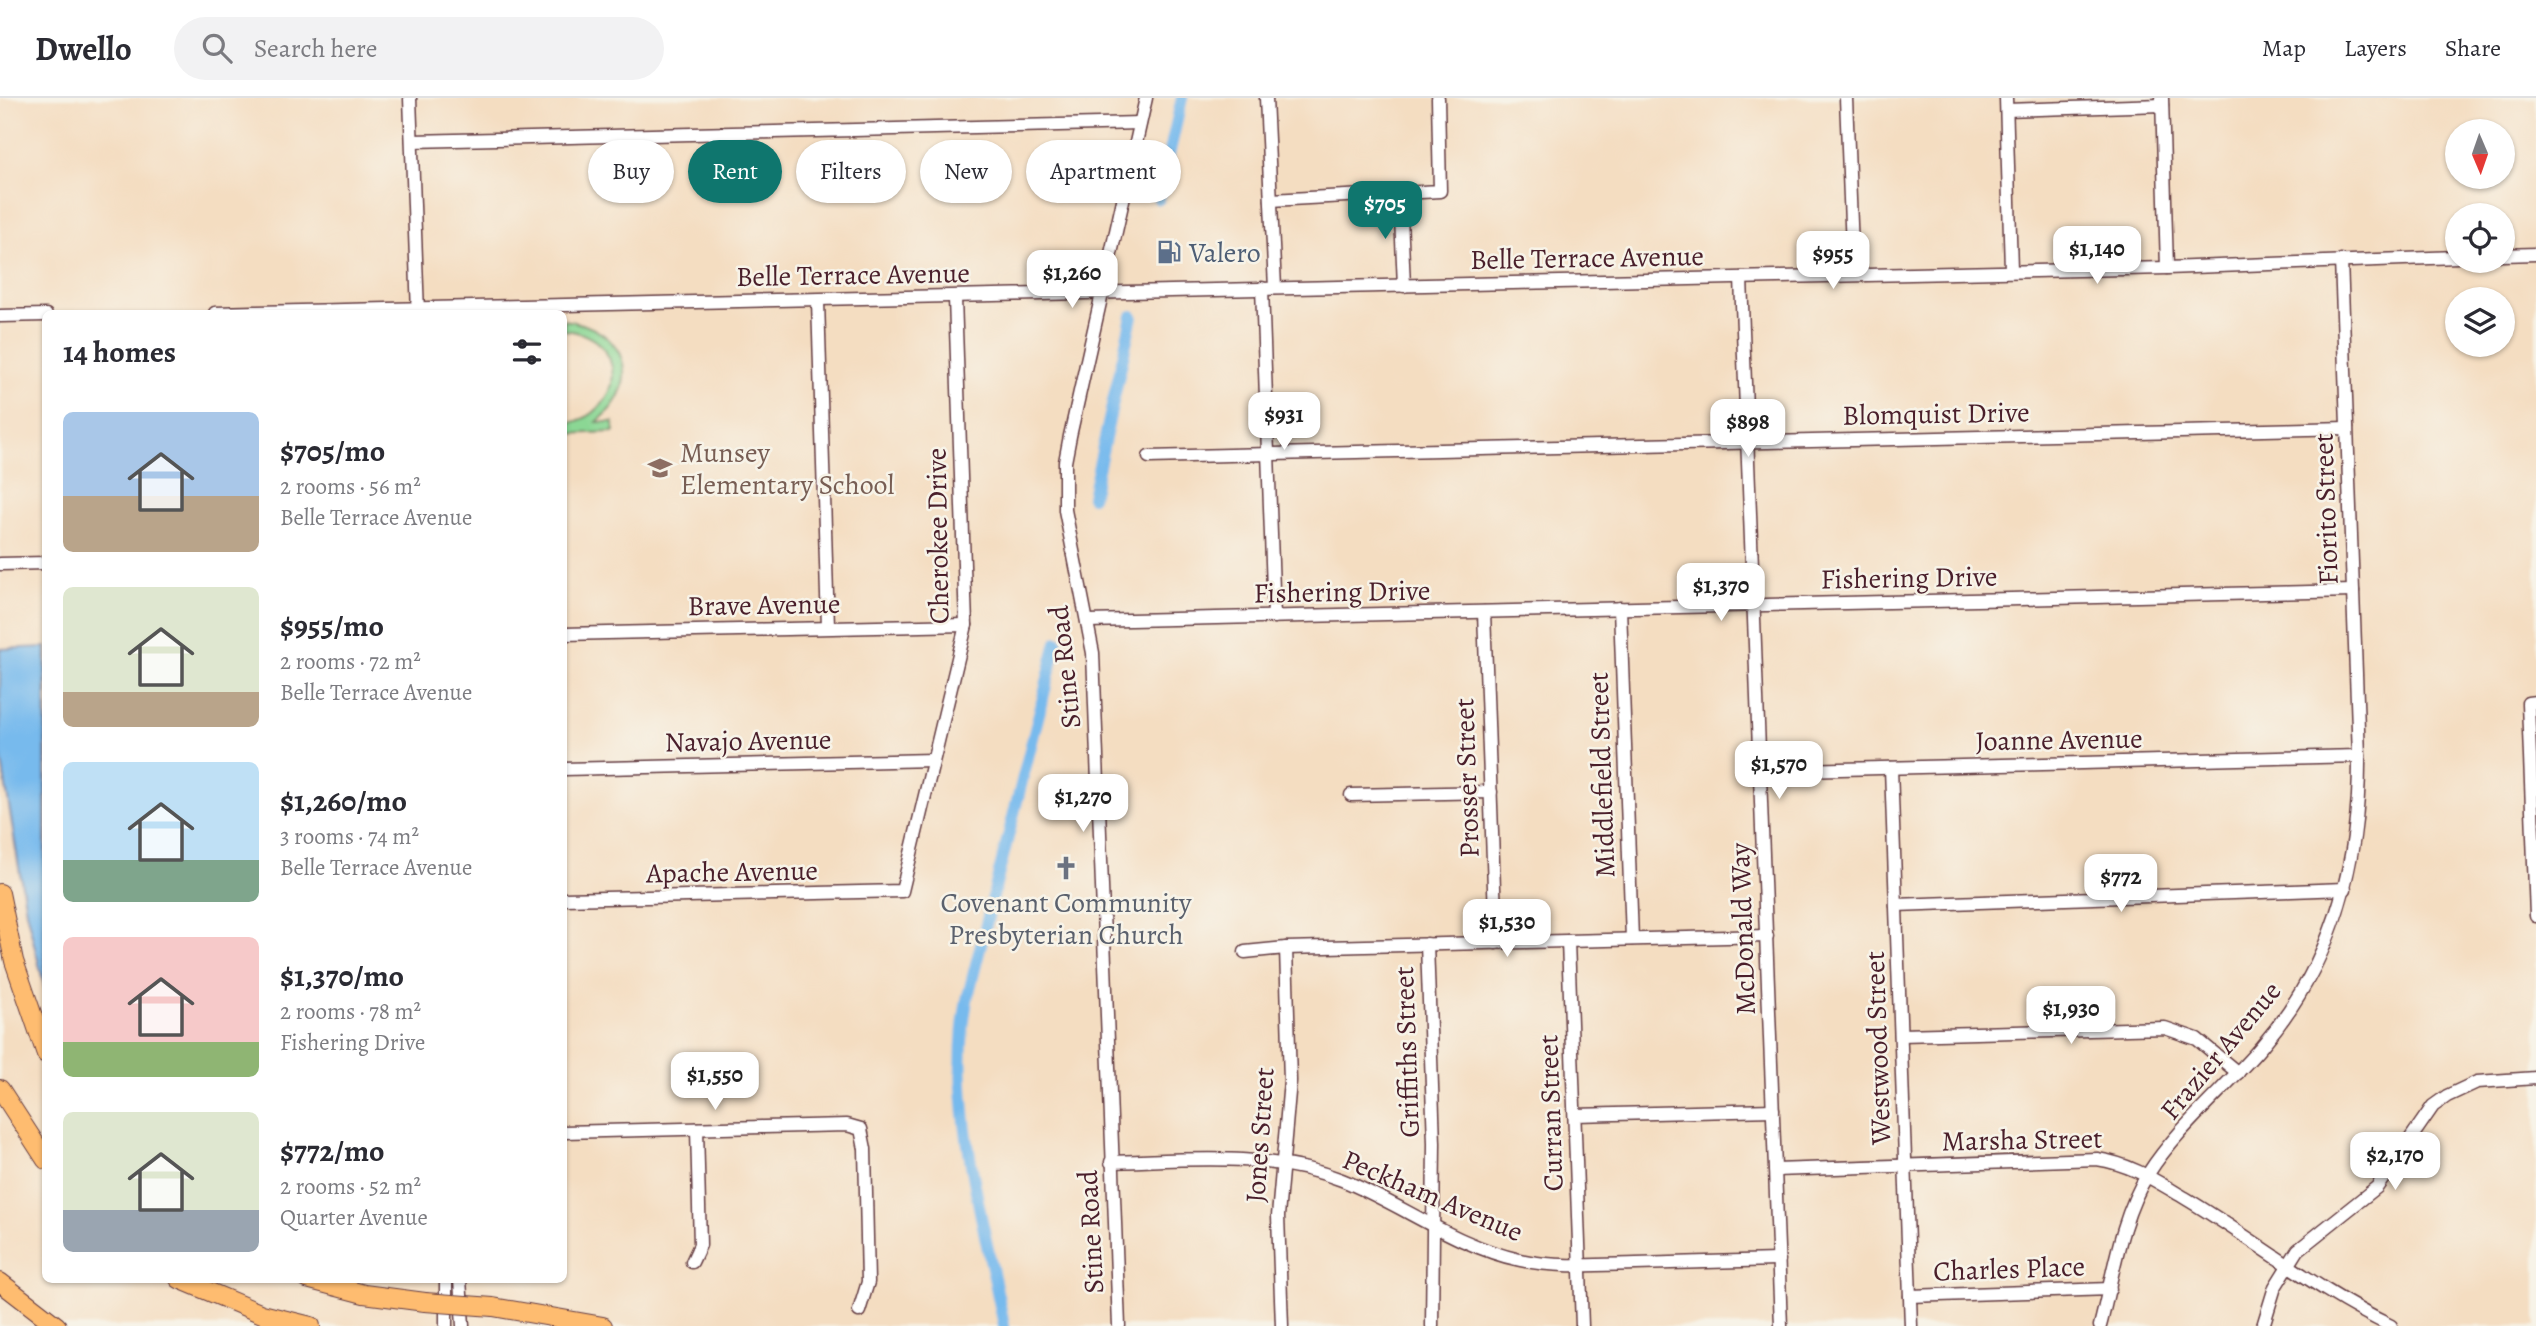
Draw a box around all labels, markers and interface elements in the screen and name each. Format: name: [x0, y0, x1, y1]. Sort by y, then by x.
search box: [174, 17, 664, 80]
text: Dwello: [35, 26, 132, 71]
icon: search: [198, 29, 236, 67]
text: Search here: [254, 31, 377, 66]
text: Map: [2262, 32, 2306, 64]
text: Layers: [2344, 32, 2407, 64]
text: Share: [2445, 32, 2501, 64]
north arrow: [2445, 119, 2515, 189]
map controls: [2445, 119, 2515, 357]
chip: Buy: [588, 140, 674, 203]
chip: Rent: [688, 140, 782, 203]
chip: Filters: [796, 140, 906, 203]
chip: New: [920, 140, 1012, 203]
chip: Apartment: [1026, 140, 1181, 203]
pin: $705: [1344, 181, 1426, 241]
text: $705: [1364, 188, 1406, 219]
button: locate: [2445, 203, 2515, 273]
pin: $1,140: [2040, 226, 2154, 286]
pin: $955: [1792, 232, 1874, 291]
text: $1,140: [2069, 233, 2125, 264]
place label: Valero: [1188, 234, 1261, 272]
street label: Belle Terrace Avenue: [1470, 237, 1704, 279]
fuel station icon: Valero: [1155, 238, 1183, 266]
text: $955: [1812, 238, 1854, 269]
pin: $1,260: [1015, 250, 1129, 310]
street label: Belle Terrace Avenue: [736, 254, 970, 296]
text: $1,260: [1043, 257, 1101, 288]
button: layers: [2445, 287, 2515, 357]
text: 14 homes: [63, 332, 176, 372]
icon: filters: [508, 333, 546, 371]
pin: $931: [1243, 392, 1325, 452]
street label: Blomquist Drive: [1842, 393, 2030, 435]
text: $931: [1264, 399, 1304, 430]
pin: $898: [1707, 400, 1789, 459]
text: $898: [1726, 406, 1770, 437]
text: $705/mo: [280, 431, 385, 471]
street label: Fiorito Street: [2304, 432, 2348, 585]
place label: Munsey Elementary School: [680, 434, 895, 504]
icon: home: [119, 440, 203, 524]
street label: Cherokee Drive: [917, 448, 959, 624]
school or university icon: Munsey Elementary School: [646, 454, 674, 482]
text: 2 rooms · 56 m²: [280, 471, 421, 502]
text: Belle Terrace Avenue: [280, 502, 472, 533]
street label: Fishering Drive: [1820, 557, 1998, 599]
pin: $1,370: [1664, 564, 1778, 623]
text: $1,370: [1693, 570, 1749, 601]
street label: Fishering Drive: [1253, 571, 1431, 613]
street label: Brave Avenue: [687, 585, 841, 625]
street label: Stine Road: [1040, 602, 1090, 730]
text: $955/mo: [280, 606, 384, 646]
icon: home: [119, 615, 203, 699]
text: 2 rooms · 72 m²: [280, 646, 421, 677]
street label: Middlefield Street: [1579, 671, 1625, 879]
text: Belle Terrace Avenue: [280, 677, 472, 708]
street label: Prosser Street: [1445, 697, 1489, 858]
street label: Joanne Avenue: [1975, 720, 2143, 760]
street label: Navajo Avenue: [664, 721, 832, 761]
pin: $1,570: [1722, 742, 1836, 801]
text: $1,570: [1751, 748, 1807, 779]
pin: $1,270: [1026, 774, 1140, 834]
text: $1,260/mo: [280, 781, 407, 821]
text: $1,270: [1054, 781, 1112, 812]
icon: home: [119, 790, 203, 874]
text: 3 rooms · 74 m²: [280, 821, 419, 852]
street label: McDonald Way: [1721, 842, 1765, 1016]
text: Belle Terrace Avenue: [280, 852, 472, 883]
street label: Apache Avenue: [645, 852, 818, 893]
church icon: Covenant Community Presbyterian Church: [1052, 854, 1080, 882]
pin: $772: [2080, 854, 2162, 914]
text: $772: [2100, 861, 2142, 892]
place label: Covenant Community Presbyterian Church: [940, 884, 1192, 954]
pin: $1,530: [1450, 900, 1564, 959]
text: $1,530: [1479, 906, 1535, 937]
street label: Westwood Street: [1856, 951, 1900, 1146]
text: $1,370/mo: [280, 956, 404, 996]
icon: home: [119, 965, 203, 1049]
street label: Griffiths Street: [1385, 966, 1429, 1138]
street label: Frazier Avenue: [2151, 973, 2290, 1128]
pin: $1,930: [2014, 986, 2128, 1046]
text: $1,930: [2042, 993, 2100, 1024]
text: 2 rooms · 78 m²: [280, 996, 421, 1027]
text: Fishering Drive: [280, 1027, 425, 1058]
street label: Curran Street: [1529, 1034, 1573, 1192]
pin: $1,550: [658, 1052, 772, 1112]
text: $1,550: [687, 1059, 743, 1090]
street label: Jones Street: [1236, 1066, 1284, 1204]
street label: Marsha Street: [1941, 1120, 2103, 1160]
text: $772/mo: [280, 1131, 385, 1171]
pin: $2,170: [2338, 1132, 2452, 1192]
text: $2,170: [2366, 1139, 2424, 1170]
icon: home: [119, 1140, 203, 1224]
street label: Peckham Avenue: [1336, 1141, 1529, 1251]
street label: Stine Road: [1069, 1168, 1113, 1295]
text: 2 rooms · 52 m²: [280, 1171, 421, 1202]
text: Quarter Avenue: [280, 1202, 428, 1233]
street label: Charles Place: [1933, 1247, 2086, 1291]

